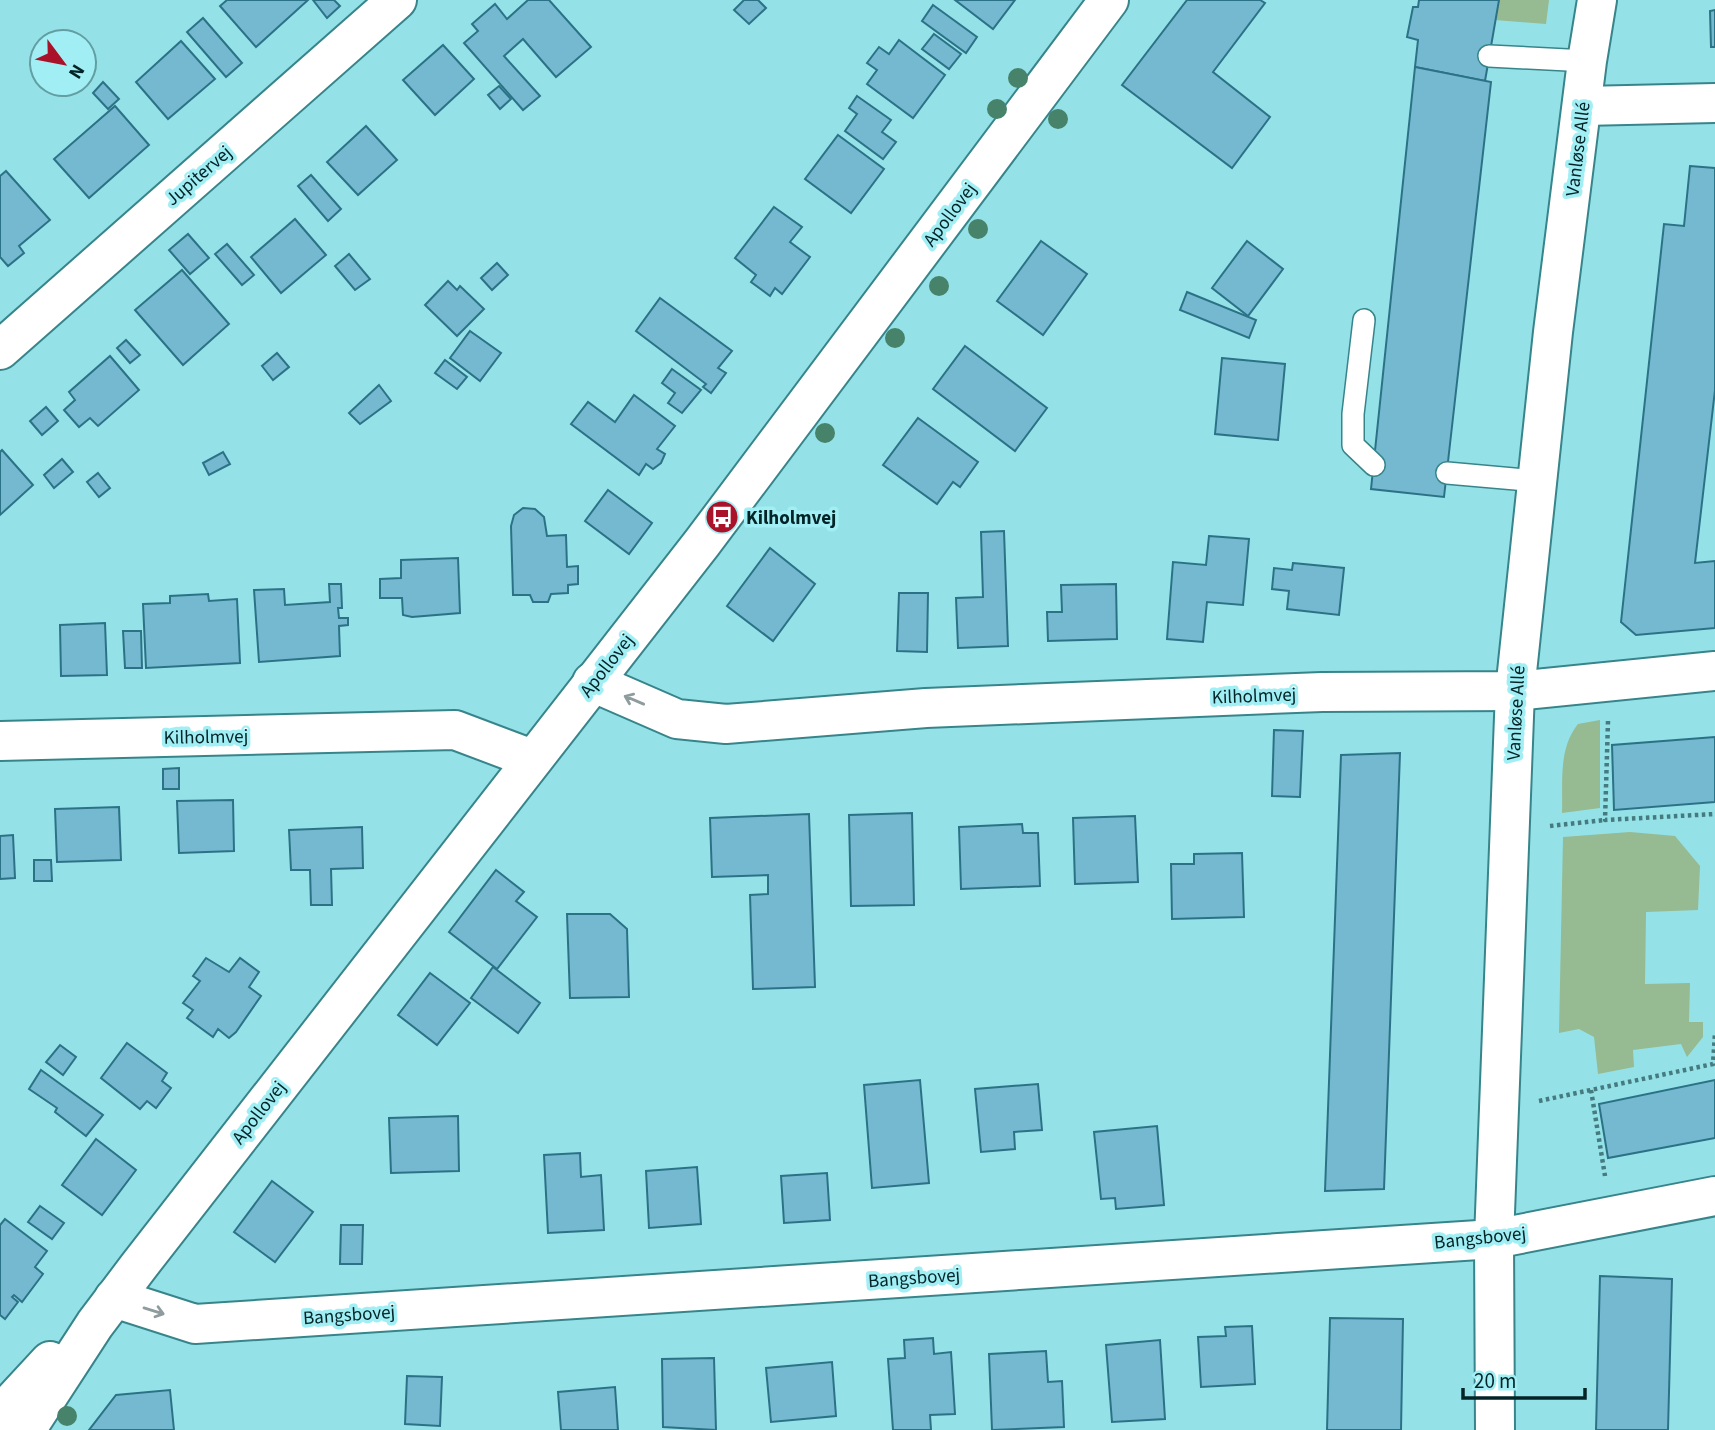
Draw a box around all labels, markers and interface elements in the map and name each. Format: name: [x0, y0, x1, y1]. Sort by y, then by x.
north arrow: [28, 28, 98, 98]
text: N: [61, 59, 91, 84]
street label: Vanløse Allé: [1559, 100, 1598, 198]
street label: Jupitervej: [160, 140, 238, 213]
street label: Apollovej: [917, 177, 983, 253]
bus stop icon: Kilholmvej: [703, 498, 741, 536]
place label: Kilholmvej: [746, 505, 836, 532]
street label: Apollovej: [574, 628, 641, 703]
street label: Vanløse Allé: [1501, 665, 1532, 761]
street label: Kilholmvej: [1211, 682, 1297, 711]
one-way arrow: [624, 693, 645, 706]
street label: Kilholmvej: [163, 723, 249, 752]
street label: Apollovej: [226, 1075, 293, 1150]
street label: Bangsbovej: [1433, 1220, 1527, 1257]
street label: Bangsbovej: [867, 1262, 961, 1295]
street label: Bangsbovej: [302, 1299, 396, 1332]
one-way arrow: [143, 1306, 165, 1318]
scale bar: [1463, 1356, 1586, 1400]
text: 20 m: [1474, 1366, 1516, 1396]

